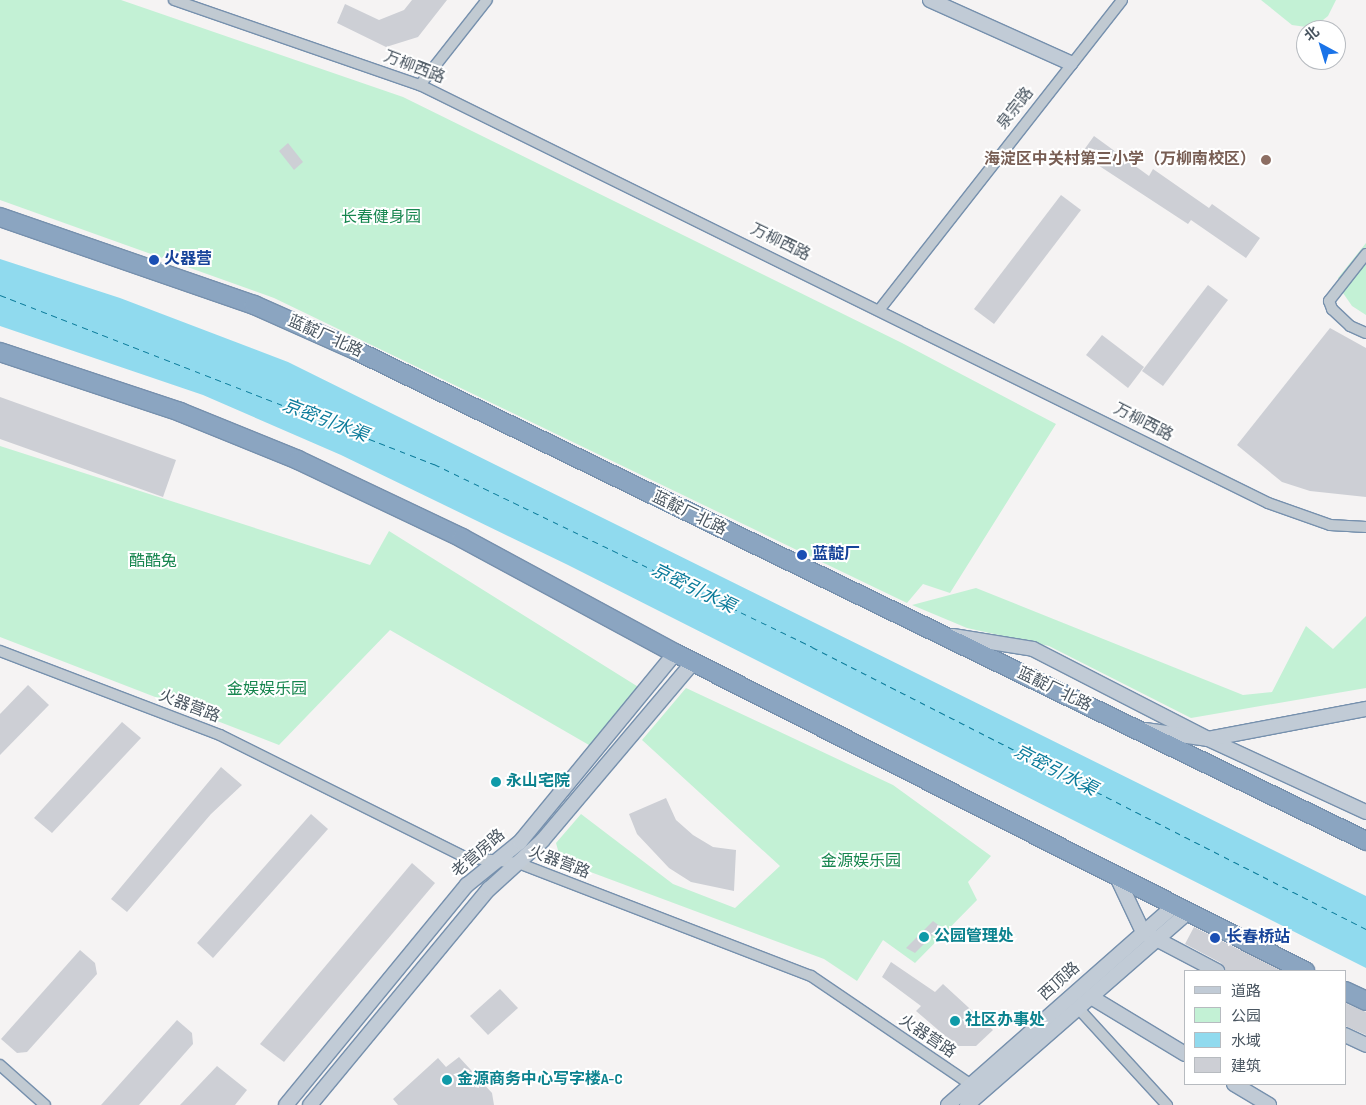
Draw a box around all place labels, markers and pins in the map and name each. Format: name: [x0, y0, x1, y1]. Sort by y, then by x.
place label: 海淀区中关村第三小学（万柳南校区）: [984, 150, 1256, 170]
marker: 海淀区中关村第三小学（万柳南校区）: [1260, 154, 1272, 166]
place label: 火器营: [164, 250, 212, 270]
marker: 火器营: [148, 254, 160, 266]
place label: 蓝靛厂: [812, 545, 860, 565]
marker: 蓝靛厂: [796, 549, 808, 561]
place label: 永山宅院: [506, 772, 570, 792]
marker: 永山宅院: [490, 776, 502, 788]
place label: 公园管理处: [934, 927, 1014, 947]
place label: 长春桥站: [1226, 928, 1290, 948]
marker: 公园管理处: [918, 931, 930, 943]
marker: 长春桥站: [1208, 931, 1222, 945]
place label: 社区办事处: [965, 1011, 1045, 1031]
marker: 社区办事处: [949, 1015, 961, 1027]
place label: 金源商务中心写字楼A-C: [457, 1070, 623, 1090]
marker: 金源商务中心写字楼A-C: [441, 1074, 453, 1086]

